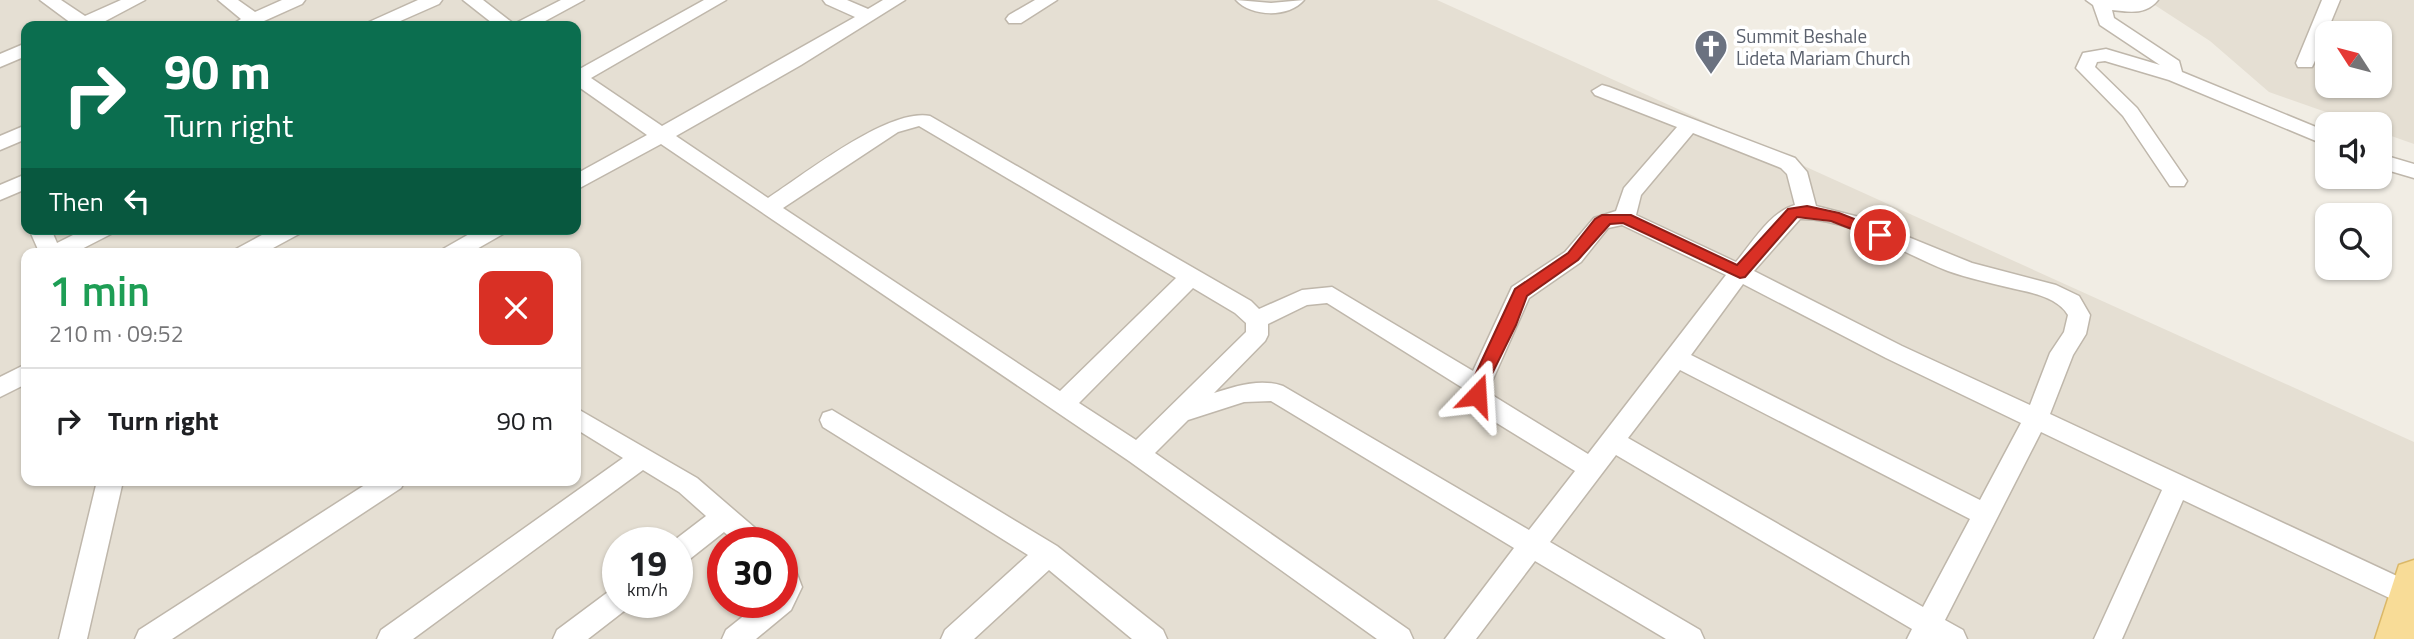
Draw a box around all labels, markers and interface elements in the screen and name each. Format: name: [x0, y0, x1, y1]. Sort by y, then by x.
place label: Summit Beshale Lideta Mariam Church: [1736, 21, 1911, 72]
north arrow: [2315, 21, 2392, 98]
map controls: [2315, 21, 2392, 280]
church icon: Summit Beshale Lideta Mariam Church: [1692, 27, 1730, 76]
text: 90 m: [164, 33, 271, 108]
icon: right: [49, 49, 140, 140]
text: Turn right: [164, 101, 293, 149]
button: sound: [2315, 112, 2392, 189]
text: Then: [49, 182, 104, 221]
icon: left: [118, 182, 156, 220]
button: search: [2315, 203, 2392, 280]
pin: [1850, 205, 1910, 265]
icon: arrive: [1861, 216, 1899, 254]
text: 1 min: [49, 258, 150, 322]
button: close: [479, 271, 553, 345]
text: 210 m · 09:52: [49, 316, 184, 351]
position arrow: [1440, 358, 1514, 432]
text: Turn right: [108, 401, 219, 440]
text: 90 m: [496, 401, 553, 440]
icon: right: [49, 402, 87, 440]
speed limit sign: 30: [707, 527, 798, 618]
text: 19: [628, 536, 667, 590]
text: km/h: [627, 576, 668, 603]

